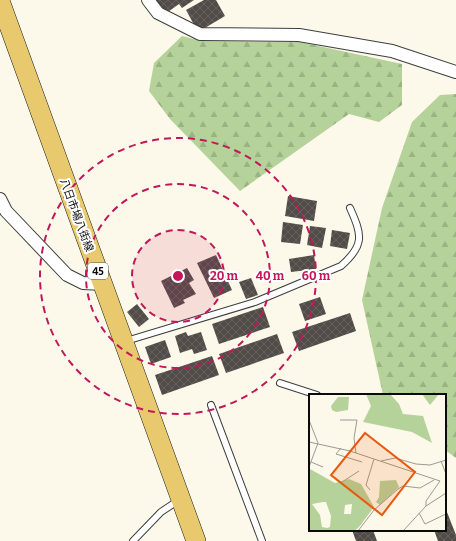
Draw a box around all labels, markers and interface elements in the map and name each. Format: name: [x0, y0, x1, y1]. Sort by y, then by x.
street label: 八日市場八街線: [57, 177, 96, 254]
road number: 45: [88, 263, 108, 279]
centre of rings: [171, 269, 185, 283]
text: 20 m: [210, 269, 239, 283]
text: 40 m: [256, 269, 285, 283]
text: 60 m: [302, 269, 331, 283]
inset map: [309, 394, 446, 531]

